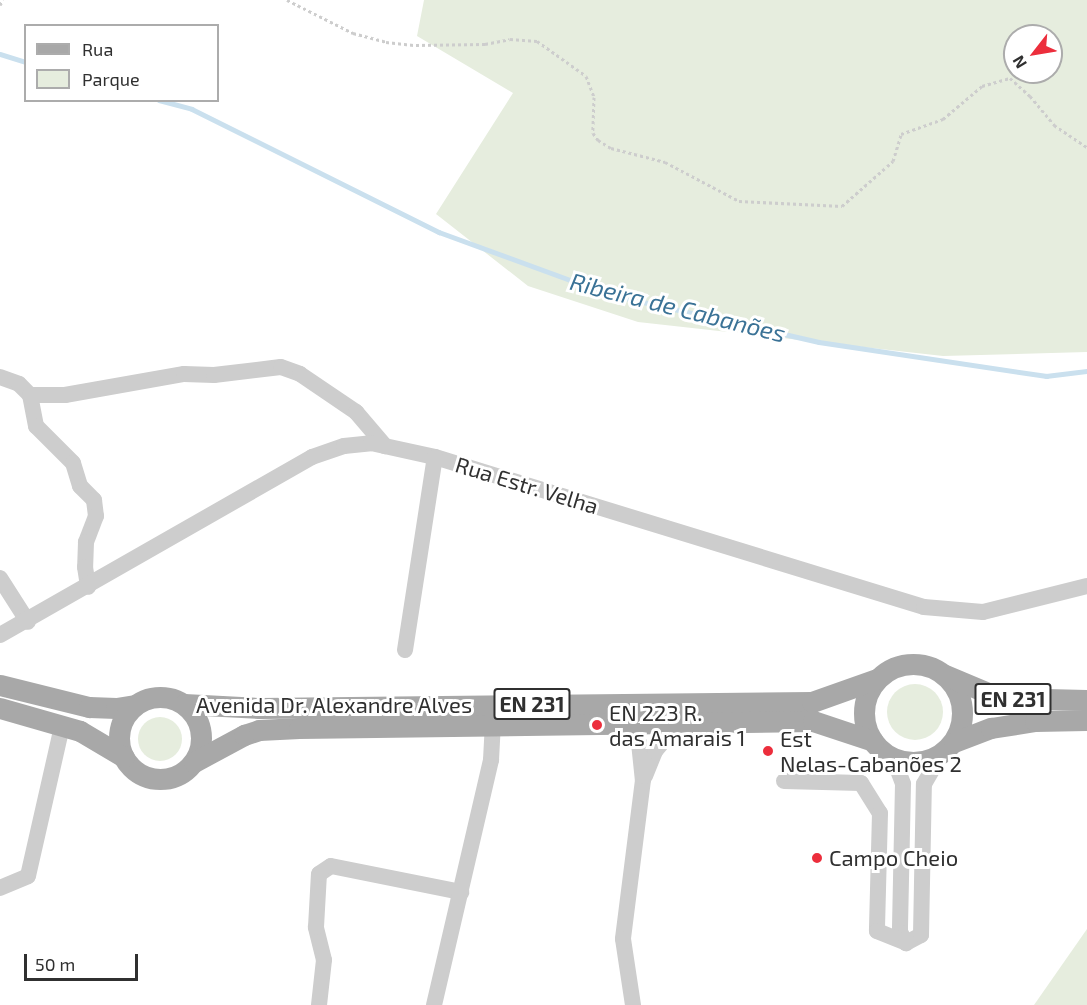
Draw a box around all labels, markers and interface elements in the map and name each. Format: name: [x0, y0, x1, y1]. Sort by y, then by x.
legend: [24, 24, 219, 102]
north arrow: [1003, 24, 1063, 84]
text: Rua: [82, 38, 113, 60]
text: N: [1008, 53, 1030, 72]
text: Parque: [82, 68, 140, 90]
water label: Ribeira de Cabanões: [567, 266, 789, 348]
street label: Rua Estr. Velha: [452, 451, 602, 519]
road number: EN 231: [974, 681, 1052, 717]
road number: EN 231: [493, 686, 571, 722]
street label: Avenida Dr. Alexandre Alves: [195, 692, 473, 718]
place label: EN 223 R. das Amarais 1: [609, 699, 746, 750]
marker: EN 223 R. das Amarais 1: [590, 718, 604, 732]
place label: Est Nelas-Cabanões 2: [780, 725, 962, 776]
marker: Est Nelas-Cabanões 2: [761, 744, 775, 758]
place label: Campo Cheio: [829, 845, 958, 871]
marker: Campo Cheio: [810, 851, 824, 865]
scale bar: [27, 942, 141, 980]
text: 50 m: [35, 953, 75, 975]

